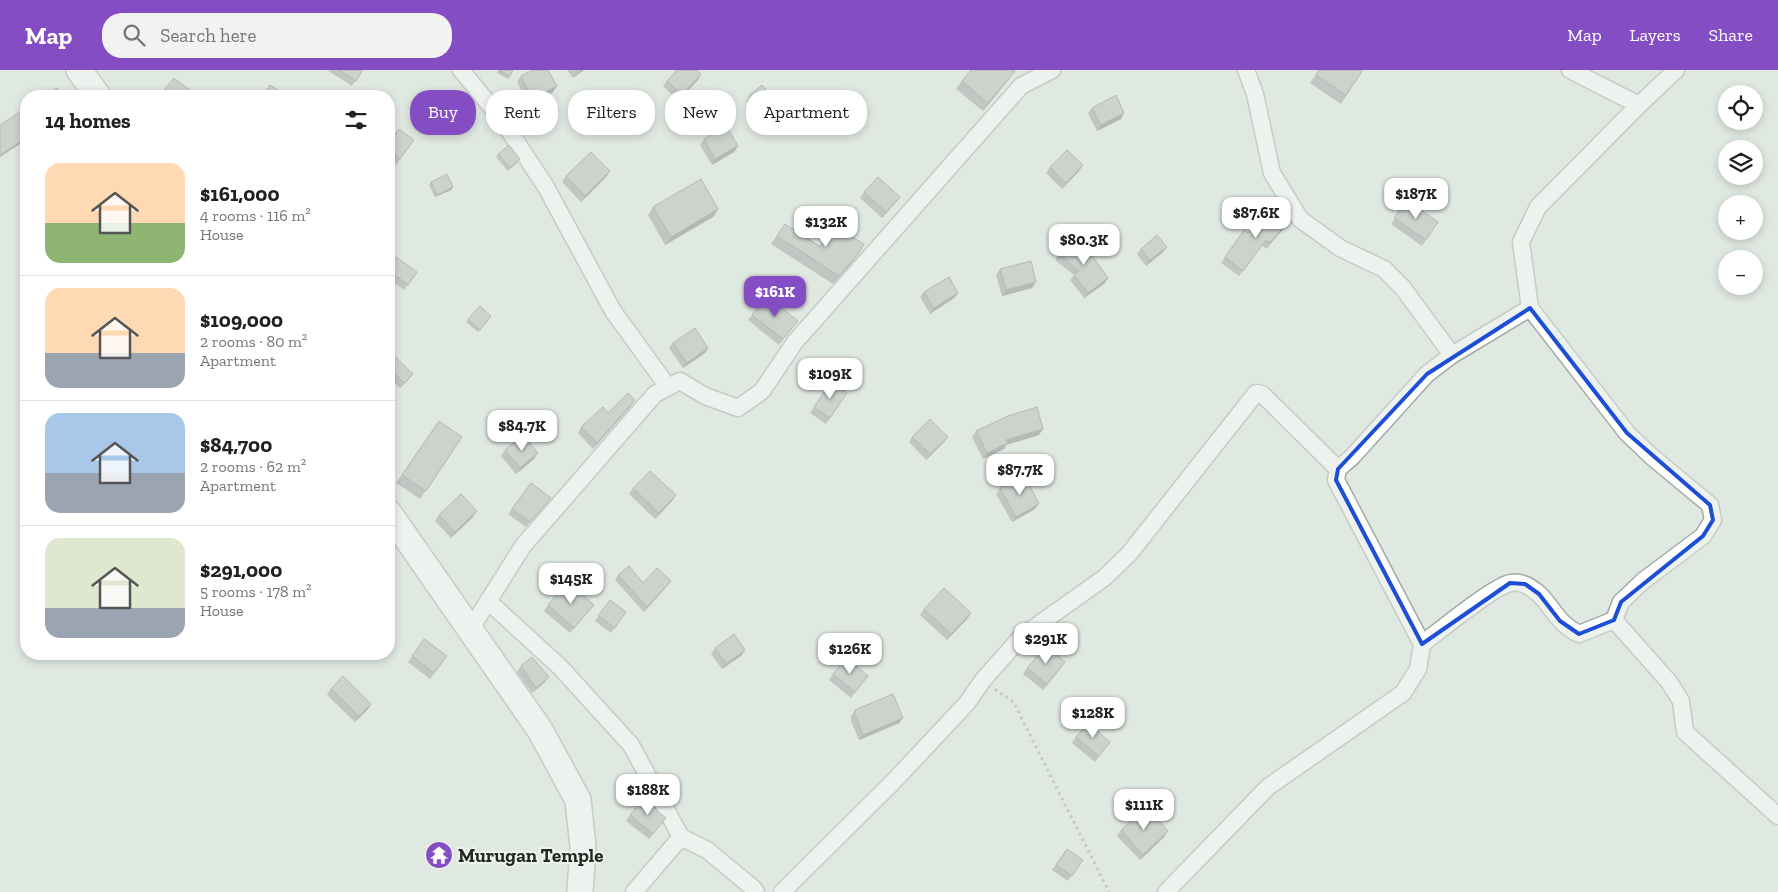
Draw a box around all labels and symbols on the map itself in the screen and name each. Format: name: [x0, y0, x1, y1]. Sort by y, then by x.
pin: $187K: [1381, 178, 1451, 220]
pin: $87.6K: [1215, 196, 1297, 239]
pin: $132K: [791, 206, 861, 248]
pin: $80.3K: [1043, 224, 1125, 266]
pin: $161K: [740, 276, 810, 318]
pin: $109K: [795, 358, 865, 400]
pin: $84.7K: [481, 410, 563, 452]
pin: $87.7K: [979, 454, 1061, 496]
pin: $145K: [536, 562, 606, 605]
pin: $291K: [1011, 622, 1081, 665]
pin: $126K: [815, 632, 885, 675]
pin: $128K: [1058, 696, 1128, 739]
pin: $188K: [613, 774, 683, 816]
pin: $111K: [1109, 788, 1179, 831]
temple icon: Murugan Temple: [424, 840, 454, 870]
place label: Murugan Temple: [458, 844, 603, 867]

